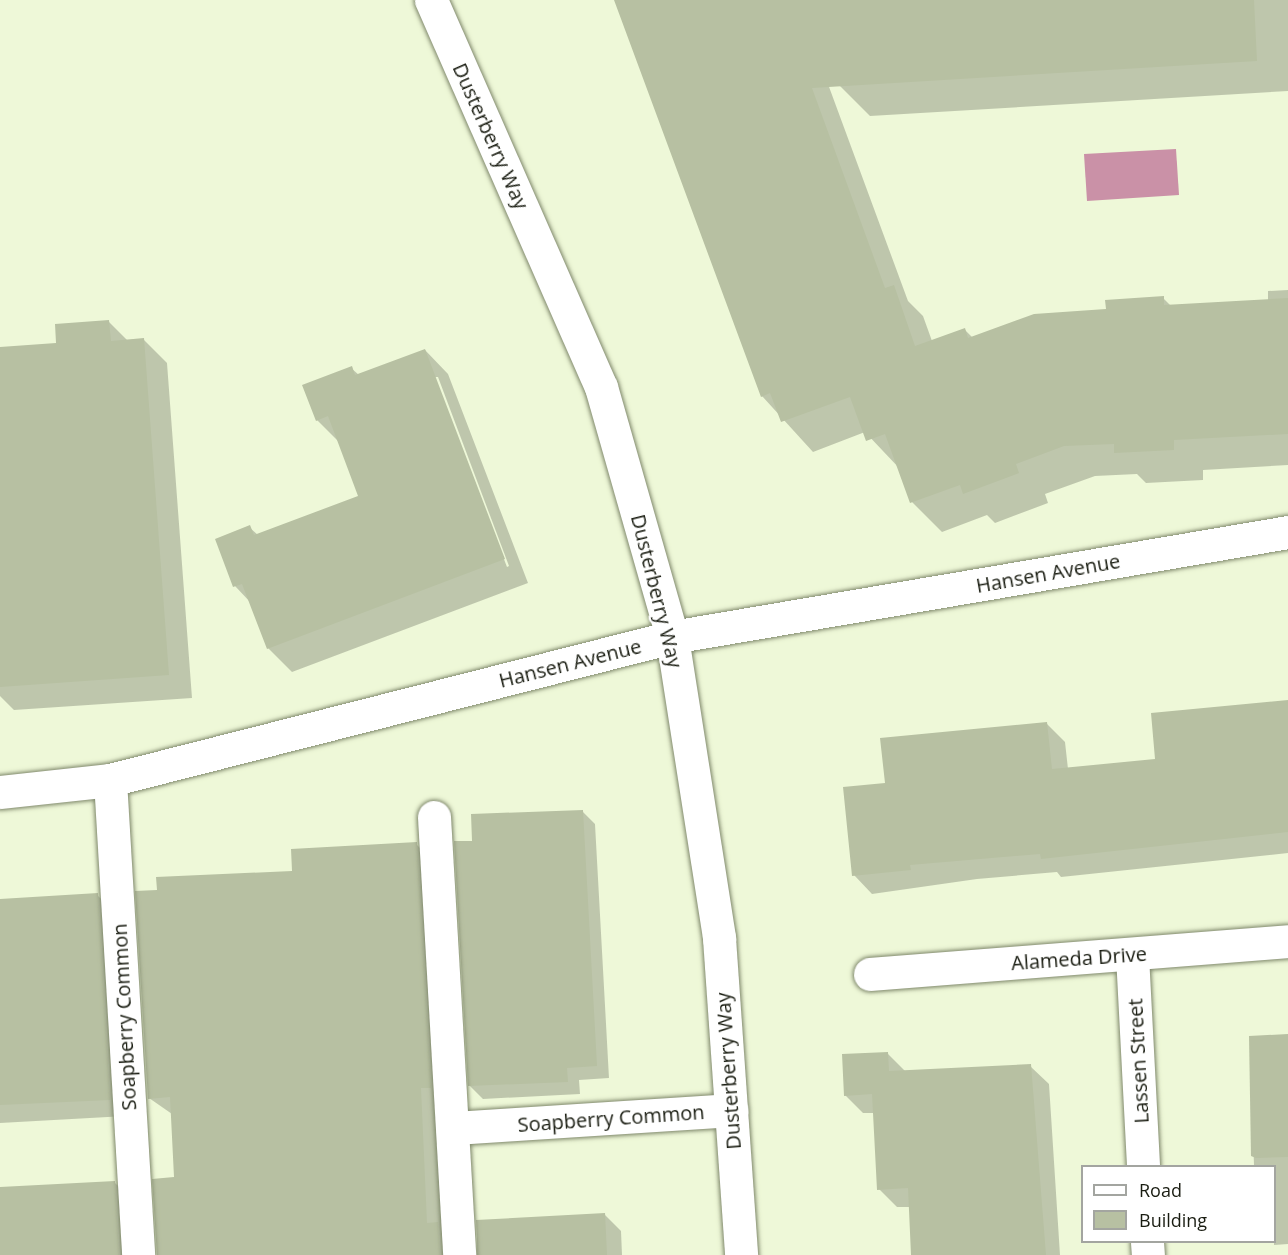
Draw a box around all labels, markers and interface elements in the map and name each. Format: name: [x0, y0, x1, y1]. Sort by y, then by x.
street label: Dusterberry Way: [448, 59, 534, 213]
street label: Dusterberry Way: [626, 512, 688, 670]
street label: Hansen Avenue: [974, 549, 1122, 597]
street label: Hansen Avenue: [496, 634, 644, 692]
street label: Soapberry Common: [107, 923, 141, 1111]
street label: Alameda Drive: [1010, 941, 1148, 975]
street label: Dusterberry Way: [711, 992, 745, 1150]
street label: Lassen Street: [1123, 998, 1153, 1124]
street label: Soapberry Common: [517, 1099, 705, 1137]
legend: [1081, 1165, 1276, 1243]
text: Road: [1139, 1178, 1182, 1202]
text: Building: [1139, 1208, 1207, 1232]

